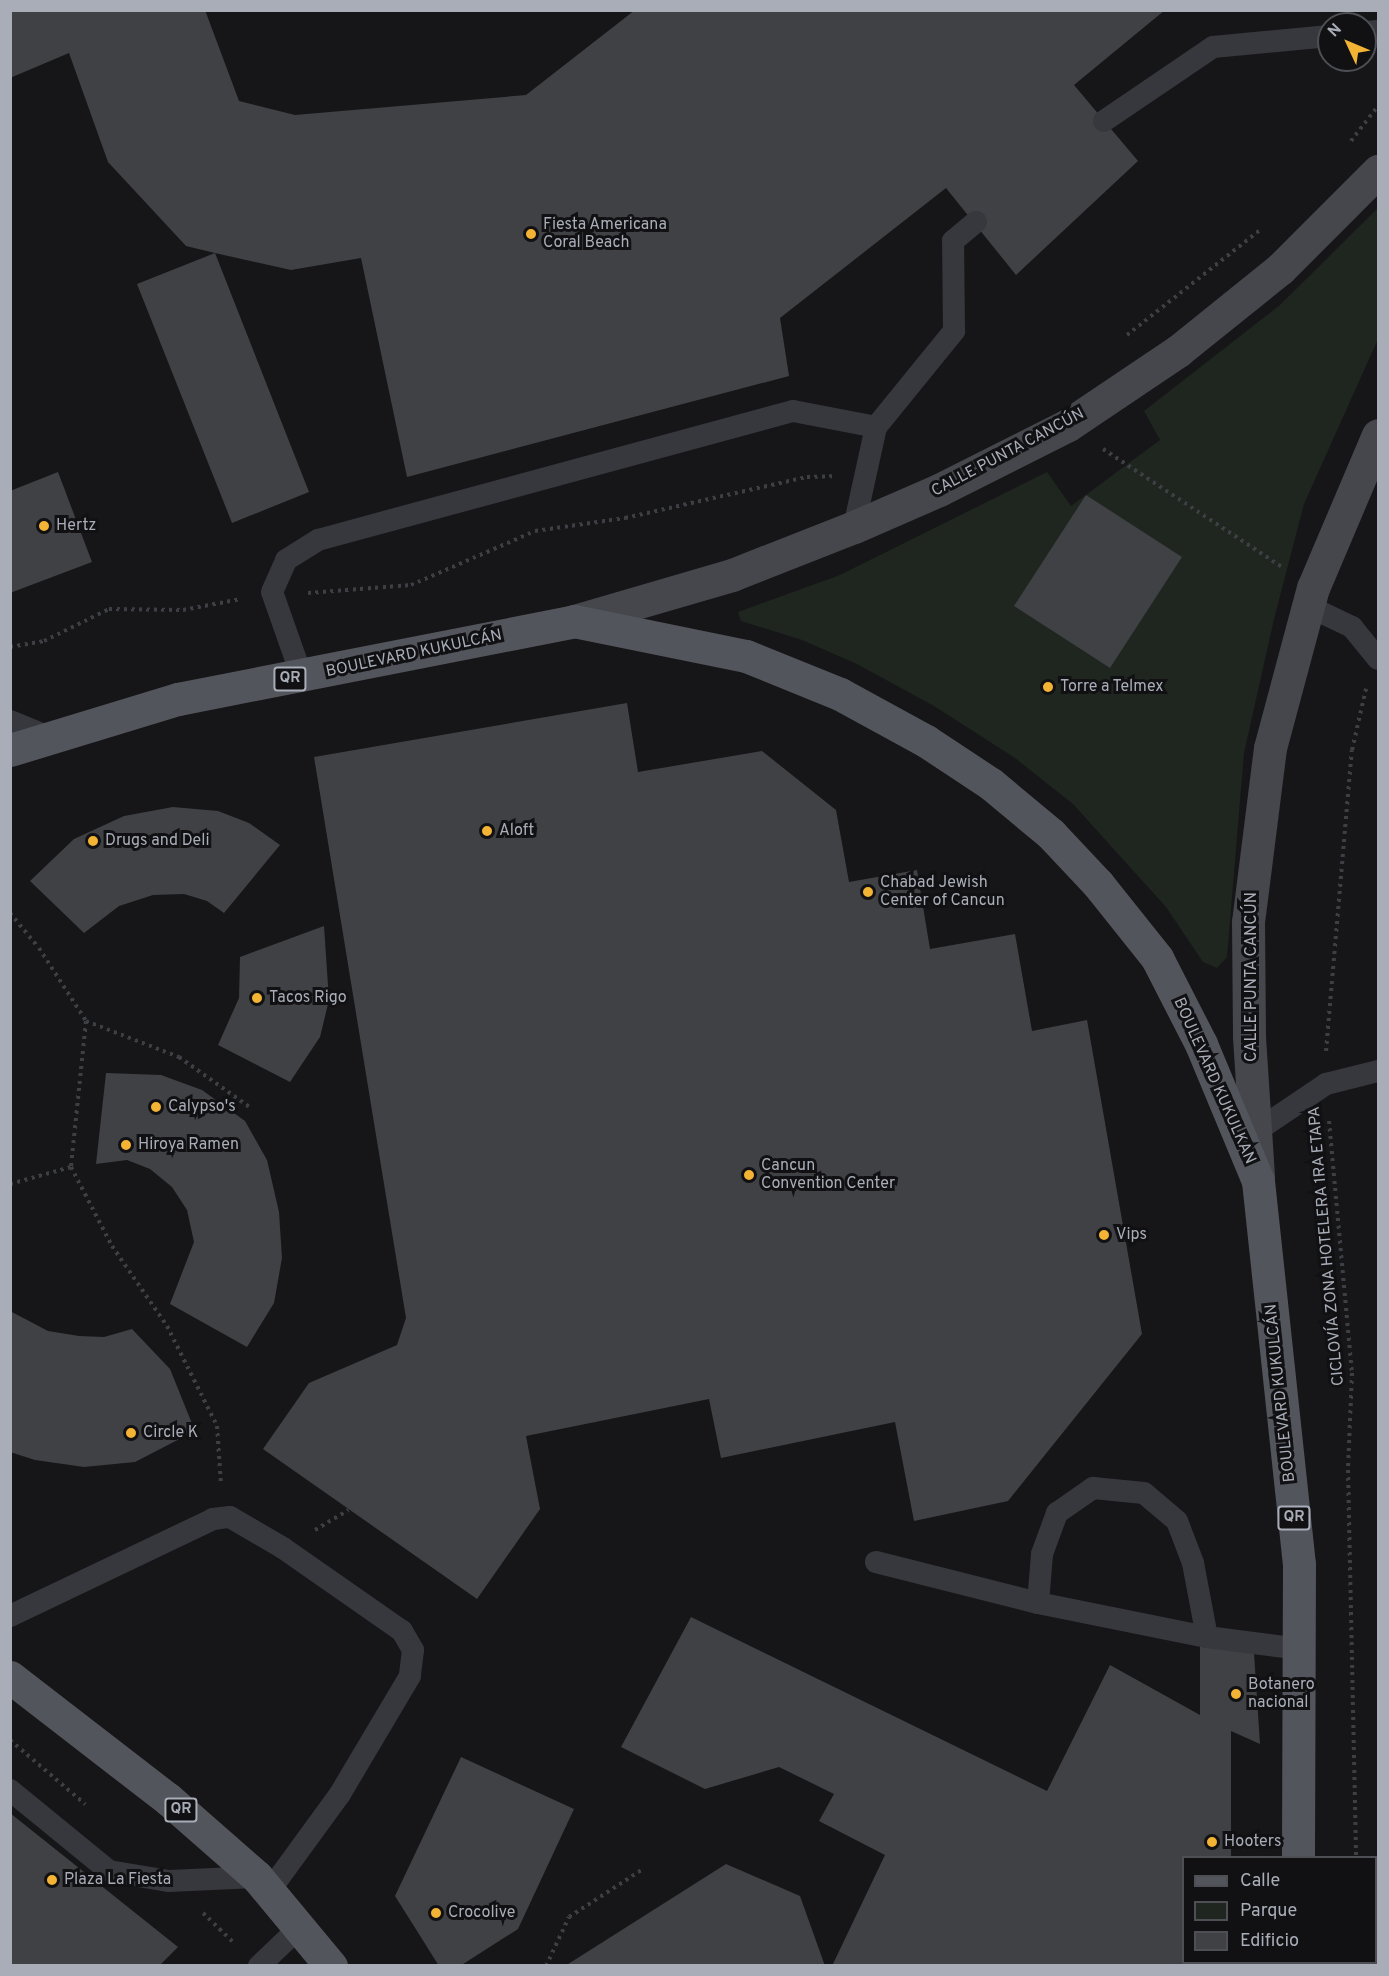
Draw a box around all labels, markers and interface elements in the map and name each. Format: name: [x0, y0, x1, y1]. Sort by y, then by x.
north arrow: [1317, 12, 1377, 72]
text: N: [1324, 20, 1347, 42]
place label: Fiesta Americana Coral Beach: [543, 215, 668, 253]
marker: Fiesta Americana Coral Beach: [524, 227, 538, 241]
street label: CALLE PUNTA CANCÚN: [928, 404, 1088, 502]
place label: Hertz: [56, 516, 96, 536]
marker: Hertz: [37, 519, 51, 533]
street label: BOULEVARD KUKULCÁN: [324, 626, 504, 682]
road number: QR: [272, 667, 308, 691]
place label: Torre a Telmex: [1060, 677, 1164, 697]
marker: Torre a Telmex: [1041, 680, 1055, 694]
place label: Aloft: [499, 821, 534, 841]
marker: Aloft: [480, 824, 494, 838]
place label: Drugs and Deli: [105, 831, 209, 851]
marker: Drugs and Deli: [86, 834, 100, 848]
place label: Chabad Jewish Center of Cancun: [880, 873, 1005, 911]
marker: Chabad Jewish Center of Cancun: [861, 885, 875, 899]
street label: CALLE PUNTA CANCÚN: [1242, 892, 1262, 1062]
place label: Tacos Rigo: [269, 988, 347, 1008]
marker: Tacos Rigo: [250, 991, 264, 1005]
street label: BOULEVARD KUKULKAN: [1169, 995, 1259, 1167]
place label: Calypso's: [168, 1097, 236, 1117]
marker: Calypso's: [149, 1100, 163, 1114]
street label: CICLOVÍA ZONA HOTELERA 1RA ETAPA: [1305, 1104, 1349, 1388]
place label: Hiroya Ramen: [138, 1135, 239, 1155]
marker: Hiroya Ramen: [119, 1138, 133, 1152]
place label: Cancun Convention Center: [761, 1156, 895, 1194]
marker: Cancun Convention Center: [742, 1168, 756, 1182]
place label: Vips: [1116, 1225, 1147, 1245]
marker: Vips: [1097, 1228, 1111, 1242]
street label: BOULEVARD KUKULCÁN: [1262, 1303, 1300, 1483]
place label: Circle K: [143, 1423, 198, 1443]
marker: Circle K: [124, 1426, 138, 1440]
road number: QR: [1276, 1506, 1312, 1530]
place label: Botanero nacional: [1248, 1675, 1315, 1713]
marker: Botanero nacional: [1229, 1687, 1243, 1701]
road number: QR: [163, 1798, 199, 1822]
place label: Hooters: [1224, 1832, 1281, 1852]
marker: Hooters: [1205, 1835, 1219, 1849]
legend: [1182, 1856, 1377, 1964]
place label: Plaza La Fiesta: [64, 1870, 171, 1890]
text: Calle: [1240, 1870, 1280, 1893]
marker: Plaza La Fiesta: [45, 1873, 59, 1887]
text: Parque: [1240, 1900, 1297, 1923]
place label: Crocolive: [448, 1903, 515, 1923]
marker: Crocolive: [429, 1906, 443, 1920]
text: Edificio: [1240, 1930, 1299, 1953]

